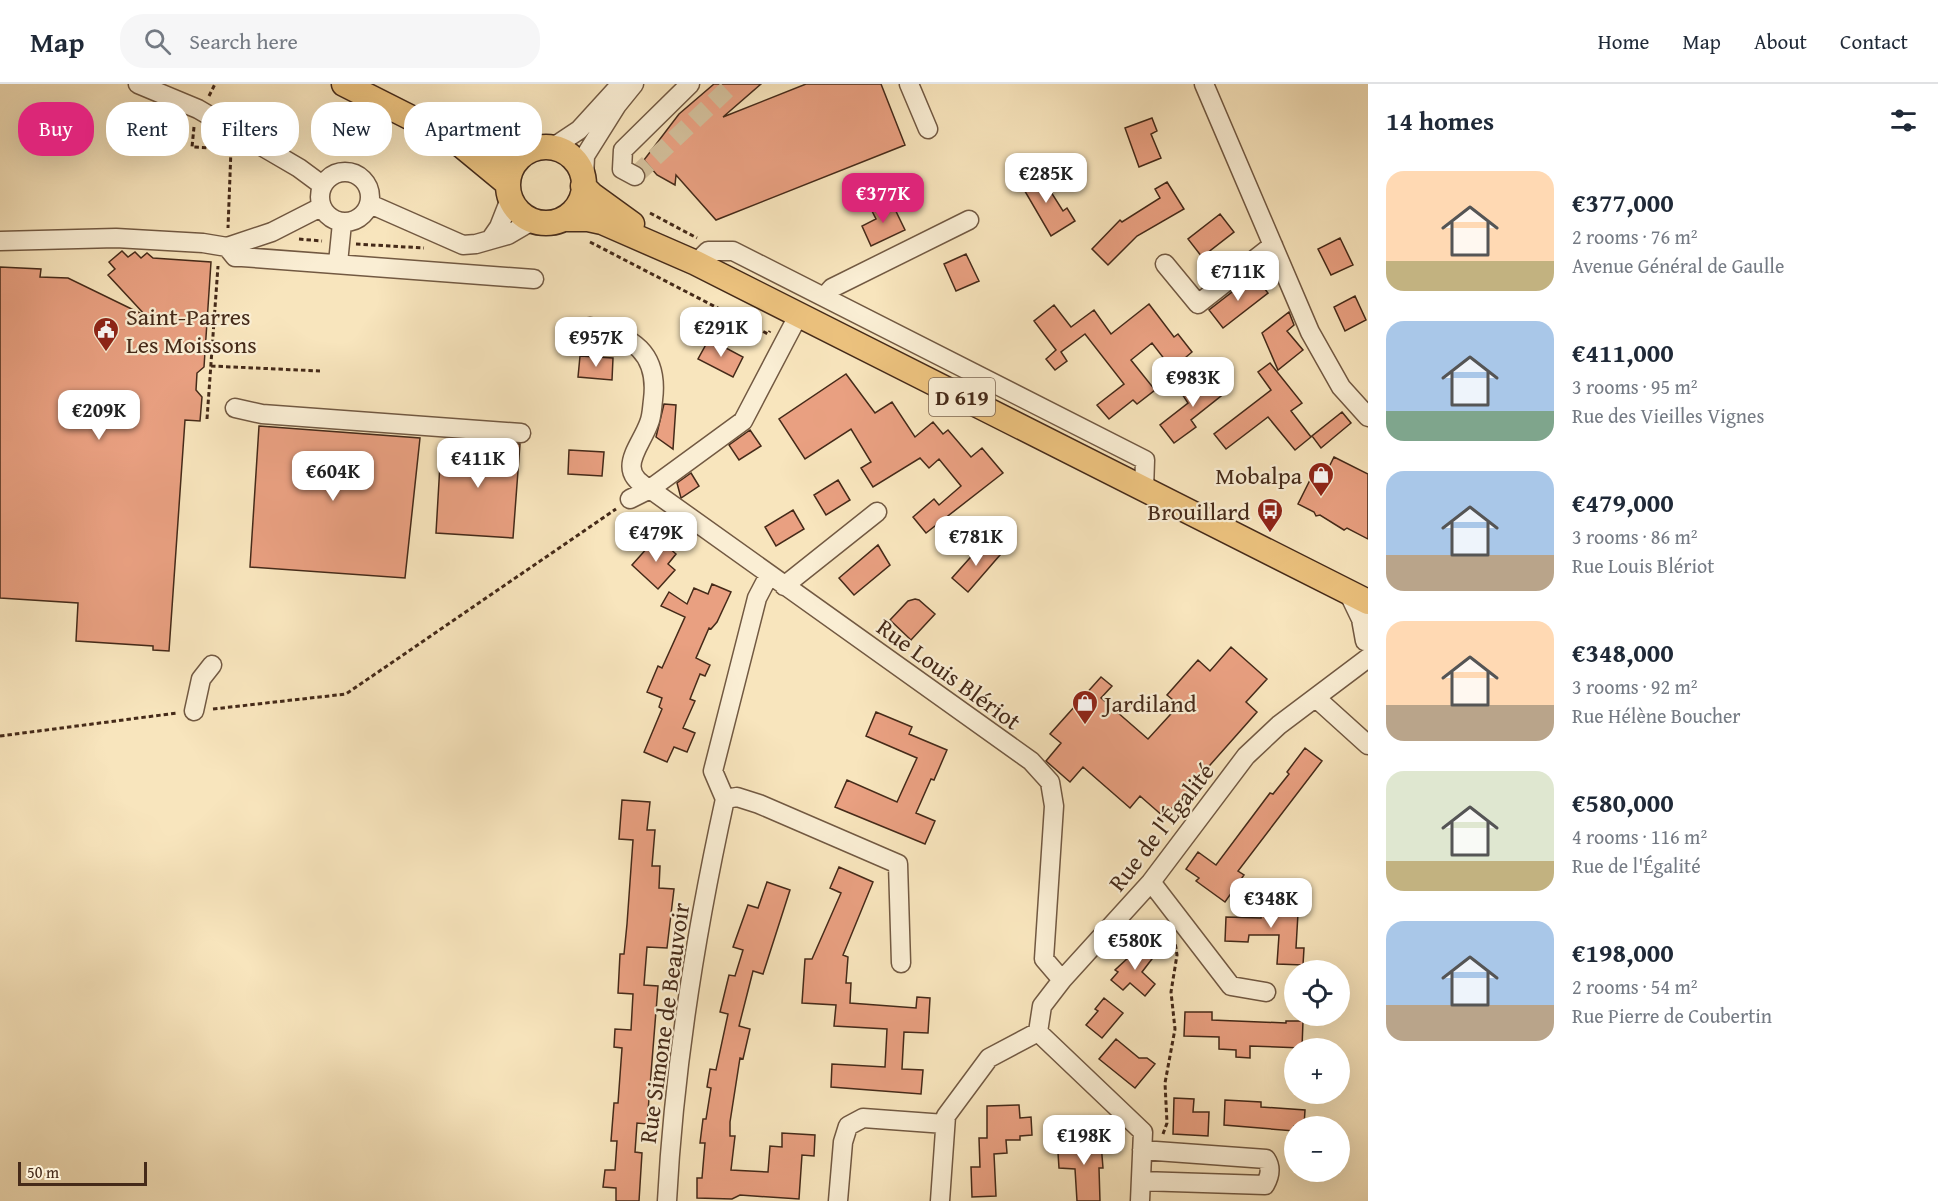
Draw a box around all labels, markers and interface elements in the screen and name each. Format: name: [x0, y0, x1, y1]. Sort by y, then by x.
search box: [120, 14, 540, 68]
text: Map: [30, 21, 84, 62]
icon: search: [141, 25, 174, 58]
text: Search here: [189, 25, 298, 57]
text: Home: [1598, 26, 1649, 57]
text: Map: [1682, 26, 1721, 57]
text: About: [1754, 26, 1807, 57]
text: Contact: [1840, 26, 1908, 57]
text: 14 homes: [1386, 101, 1494, 140]
chip: Buy: [18, 102, 94, 156]
chip: Rent: [106, 102, 189, 156]
chip: Filters: [201, 102, 299, 156]
chip: New: [311, 102, 392, 156]
chip: Apartment: [404, 102, 542, 156]
icon: filters: [1887, 104, 1920, 137]
pin: €285K: [1004, 153, 1088, 204]
text: €285K: [1019, 158, 1073, 187]
pin: €377K: [841, 173, 925, 224]
text: €377K: [856, 178, 910, 207]
text: €377,000: [1572, 183, 1674, 222]
icon: home: [1434, 195, 1506, 267]
text: 2 rooms · 76 m²: [1572, 222, 1698, 251]
pin: €711K: [1196, 251, 1280, 302]
text: Avenue Général de Gaulle: [1572, 251, 1784, 280]
text: €711K: [1211, 256, 1265, 285]
place label: Saint-Parres Les Moissons: [126, 299, 257, 362]
pin: €291K: [679, 307, 763, 358]
text: €291K: [694, 312, 748, 341]
public building icon: Saint-Parres Les Moissons: [91, 315, 121, 353]
pin: €957K: [554, 317, 638, 368]
text: €957K: [569, 322, 623, 351]
text: €411,000: [1572, 333, 1674, 372]
icon: home: [1434, 345, 1506, 417]
pin: €983K: [1151, 357, 1235, 408]
text: €983K: [1166, 362, 1220, 391]
text: 3 rooms · 95 m²: [1572, 372, 1698, 401]
road number: D 619: [929, 378, 995, 416]
pin: €209K: [57, 390, 141, 441]
text: €209K: [72, 395, 126, 424]
text: Rue des Vieilles Vignes: [1572, 401, 1764, 430]
pin: €411K: [436, 438, 520, 489]
text: €411K: [451, 443, 505, 472]
pin: €604K: [291, 451, 375, 502]
text: €604K: [306, 456, 360, 485]
place label: Mobalpa: [1215, 458, 1303, 493]
shop icon: Mobalpa: [1306, 460, 1336, 498]
text: €479,000: [1572, 483, 1674, 522]
place label: Brouillard: [1148, 494, 1250, 529]
icon: home: [1434, 495, 1506, 567]
bus stop icon: Brouillard: [1255, 496, 1285, 534]
pin: €479K: [614, 512, 698, 563]
pin: €781K: [934, 516, 1018, 567]
text: €479K: [629, 517, 683, 546]
text: €781K: [949, 521, 1003, 550]
text: 3 rooms · 86 m²: [1572, 522, 1698, 551]
text: Rue Louis Blériot: [1572, 551, 1714, 580]
street label: Rue Louis Blériot: [870, 610, 1029, 739]
text: €348,000: [1572, 633, 1674, 672]
icon: home: [1434, 645, 1506, 717]
text: 3 rooms · 92 m²: [1572, 672, 1698, 701]
place label: Jardiland: [1101, 686, 1197, 721]
shop icon: Jardiland: [1070, 688, 1100, 726]
text: Rue Hélène Boucher: [1572, 701, 1741, 730]
street label: Rue de l'Égalité: [1100, 755, 1222, 899]
text: €580,000: [1572, 783, 1674, 822]
icon: home: [1434, 795, 1506, 867]
text: 4 rooms · 116 m²: [1572, 822, 1707, 851]
text: Rue de l'Égalité: [1572, 851, 1701, 880]
pin: €348K: [1229, 878, 1313, 929]
text: €348K: [1244, 883, 1298, 912]
street label: Rue Simone de Beauvoir: [630, 900, 698, 1146]
pin: €580K: [1093, 920, 1177, 971]
text: €580K: [1108, 925, 1162, 954]
text: €198,000: [1572, 933, 1674, 972]
icon: home: [1434, 945, 1506, 1017]
map controls: [1284, 960, 1350, 1182]
button: locate: [1284, 960, 1350, 1026]
text: 2 rooms · 54 m²: [1572, 972, 1698, 1001]
text: Rue Pierre de Coubertin: [1572, 1001, 1772, 1030]
button: +: [1284, 1038, 1350, 1104]
pin: €198K: [1042, 1115, 1126, 1166]
button: −: [1284, 1116, 1350, 1182]
text: €198K: [1057, 1120, 1111, 1149]
scale bar: [18, 1159, 147, 1186]
text: 50 m: [27, 1160, 59, 1184]

